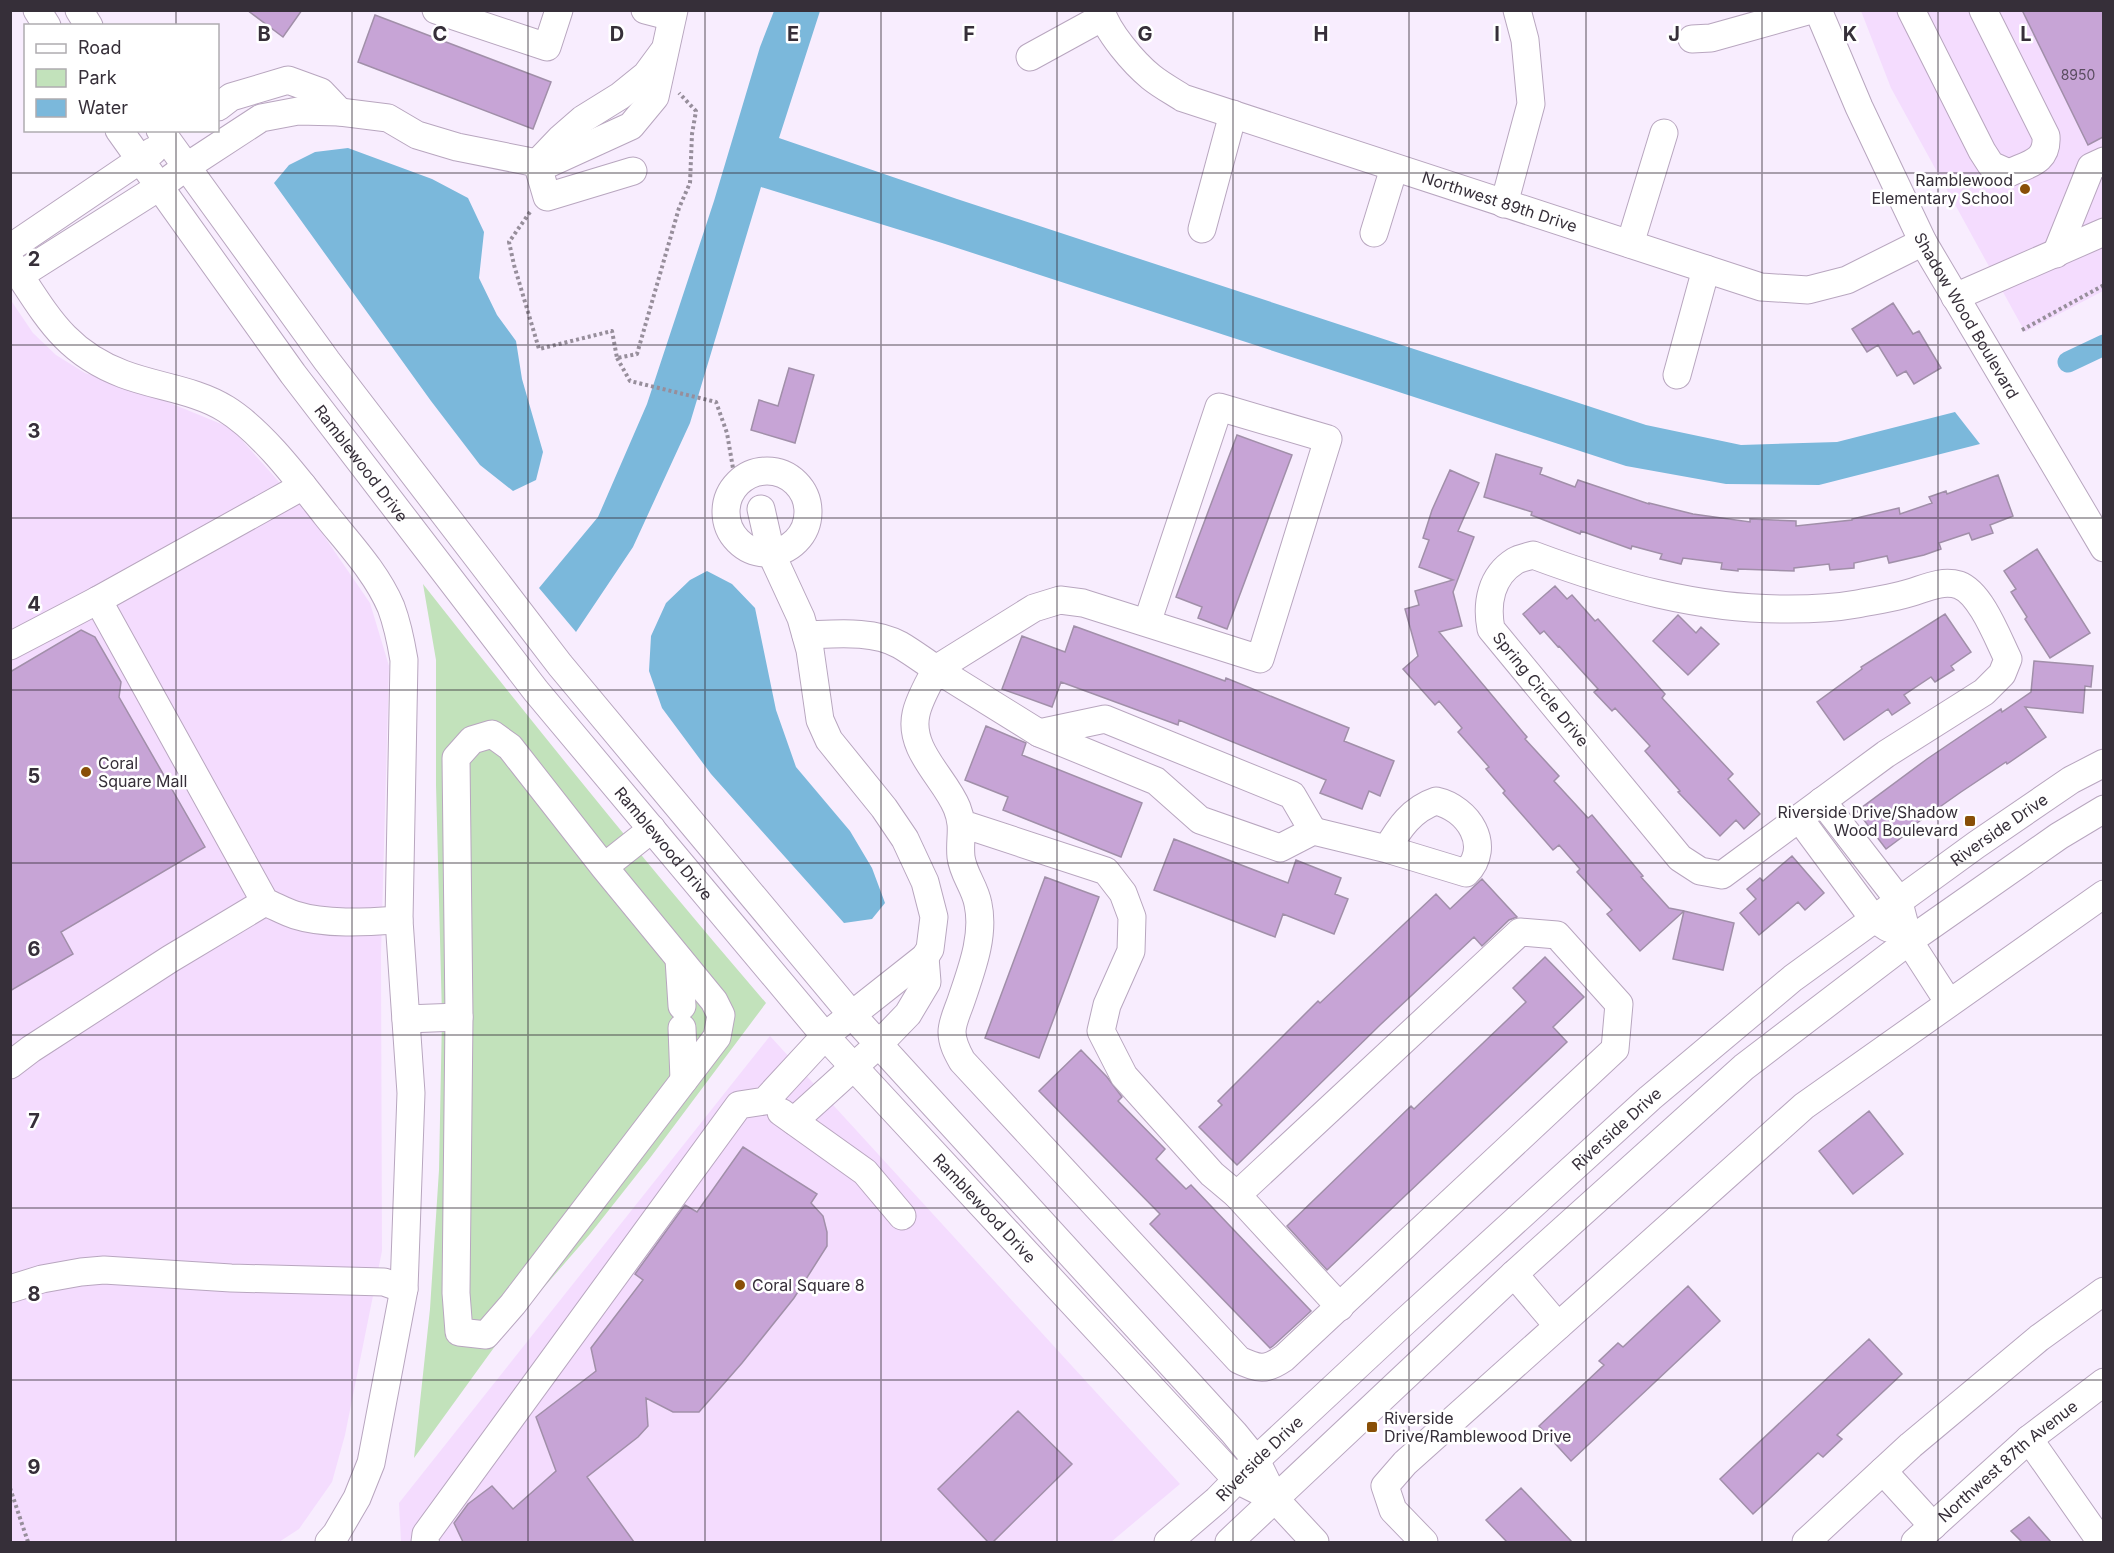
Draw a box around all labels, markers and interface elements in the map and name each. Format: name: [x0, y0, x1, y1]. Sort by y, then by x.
text: B: [257, 22, 271, 46]
text: C: [433, 22, 447, 46]
text: D: [610, 22, 624, 46]
text: E: [787, 22, 799, 46]
text: F: [963, 22, 975, 46]
text: G: [1137, 22, 1153, 46]
text: H: [1314, 22, 1328, 46]
text: I: [1494, 22, 1500, 46]
text: J: [1668, 22, 1680, 46]
text: K: [1843, 22, 1857, 46]
text: L: [2020, 22, 2032, 46]
legend: [24, 24, 219, 132]
text: Road: [78, 37, 121, 58]
house number: 8950: [2061, 66, 2095, 83]
text: Park: [78, 67, 117, 88]
text: Water: [78, 97, 128, 118]
street label: Northwest 89th Drive: [1420, 167, 1580, 236]
place label: Ramblewood Elementary School: [1871, 170, 2013, 208]
marker: Ramblewood Elementary School: [2018, 182, 2032, 196]
street label: Shadow Wood Boulevard: [1910, 229, 2023, 402]
text: 2: [28, 247, 40, 271]
street label: Ramblewood Drive: [310, 401, 412, 526]
text: 3: [28, 419, 40, 443]
text: 4: [27, 592, 41, 616]
street label: Spring Circle Drive: [1489, 628, 1593, 750]
place label: Coral Square Mall: [98, 753, 187, 791]
text: 5: [28, 764, 40, 788]
marker: Coral Square Mall: [79, 765, 93, 779]
street label: Ramblewood Drive: [610, 783, 717, 904]
street label: Riverside Drive: [1946, 789, 2051, 870]
place label: Riverside Drive/Shadow Wood Boulevard: [1777, 802, 1958, 840]
marker: Riverside Drive/Shadow Wood Boulevard: [1963, 814, 1977, 828]
text: 6: [28, 937, 41, 961]
street label: Riverside Drive: [1568, 1083, 1665, 1174]
text: 7: [28, 1109, 40, 1133]
street label: Ramblewood Drive: [929, 1149, 1040, 1267]
place label: Coral Square 8: [752, 1275, 865, 1295]
marker: Coral Square 8: [733, 1278, 747, 1292]
text: 8: [27, 1282, 41, 1306]
street label: Northwest 87th Avenue: [1934, 1396, 2081, 1526]
place label: Riverside Drive/Ramblewood Drive: [1384, 1408, 1571, 1446]
street label: Riverside Drive: [1212, 1411, 1307, 1505]
marker: Riverside Drive/Ramblewood Drive: [1365, 1420, 1379, 1434]
text: 9: [28, 1455, 41, 1479]

